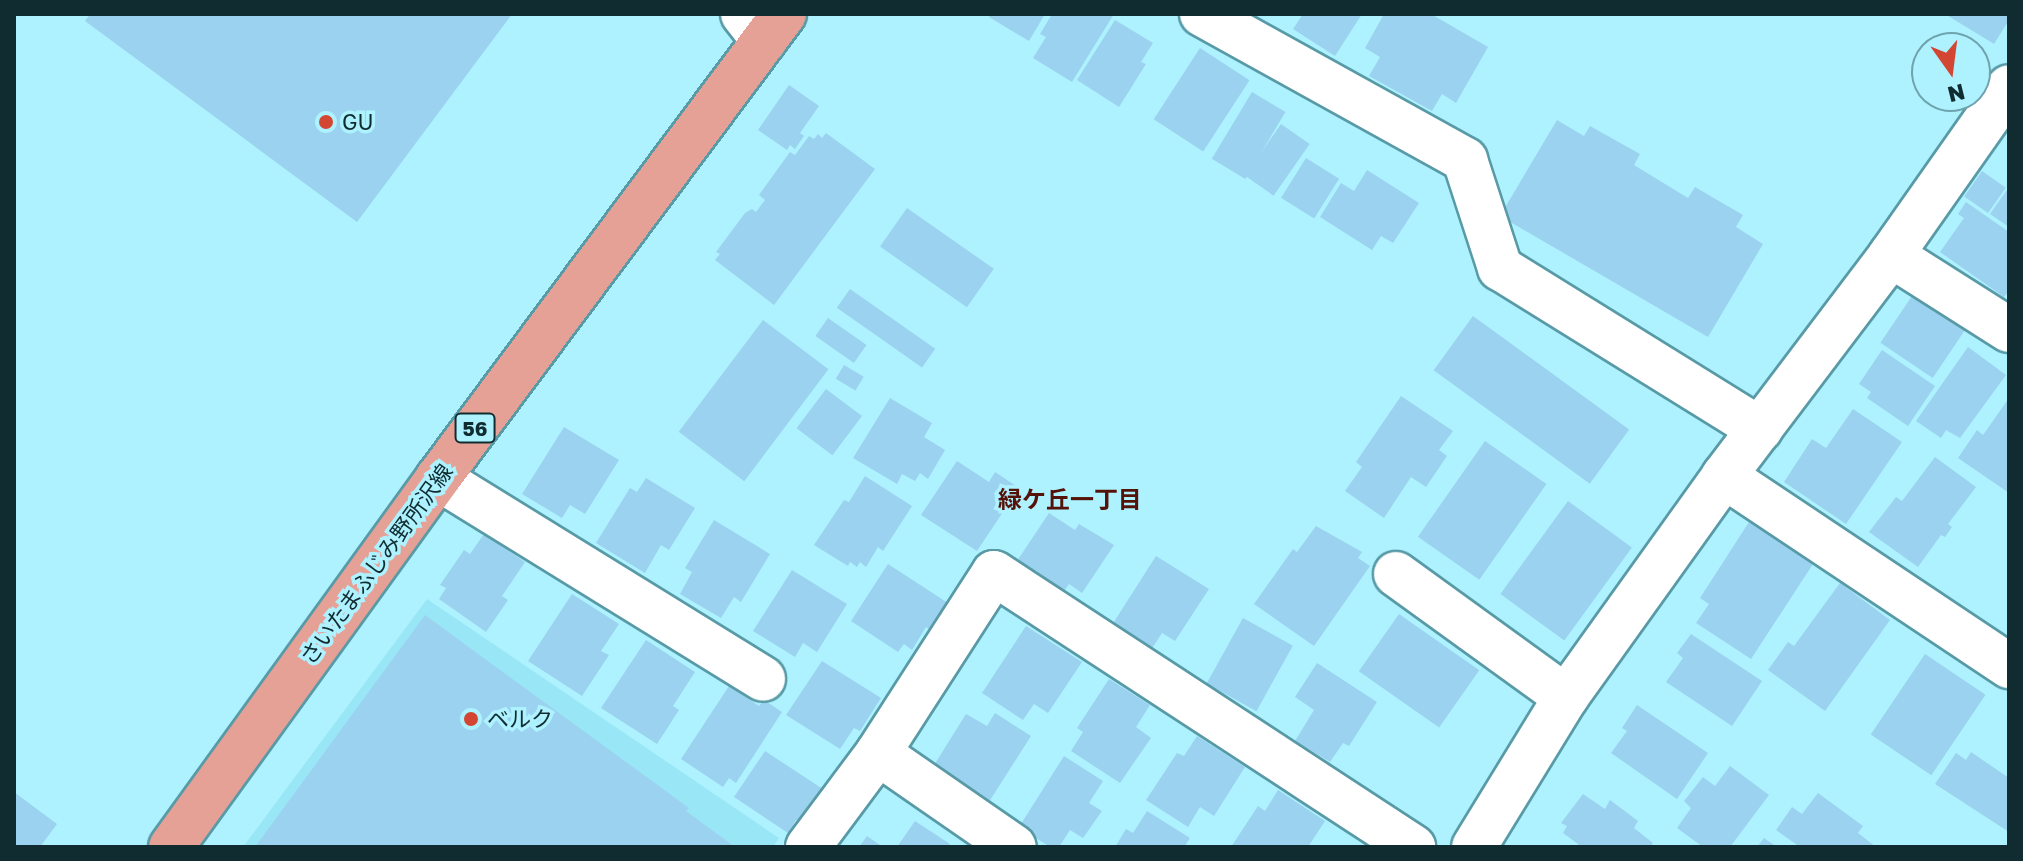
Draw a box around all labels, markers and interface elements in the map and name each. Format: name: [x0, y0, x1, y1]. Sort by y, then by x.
north arrow: [1911, 32, 1991, 112]
text: N: [1945, 79, 1968, 109]
place label: GU: [342, 109, 374, 135]
marker: GU: [317, 113, 335, 131]
road number: 56: [453, 412, 497, 444]
street label: さいたまふじみ野所沢線: [294, 458, 458, 670]
district label: 緑ケ丘一丁目: [998, 485, 1142, 513]
place label: ベルク: [487, 706, 553, 732]
marker: ベルク: [462, 710, 480, 728]

